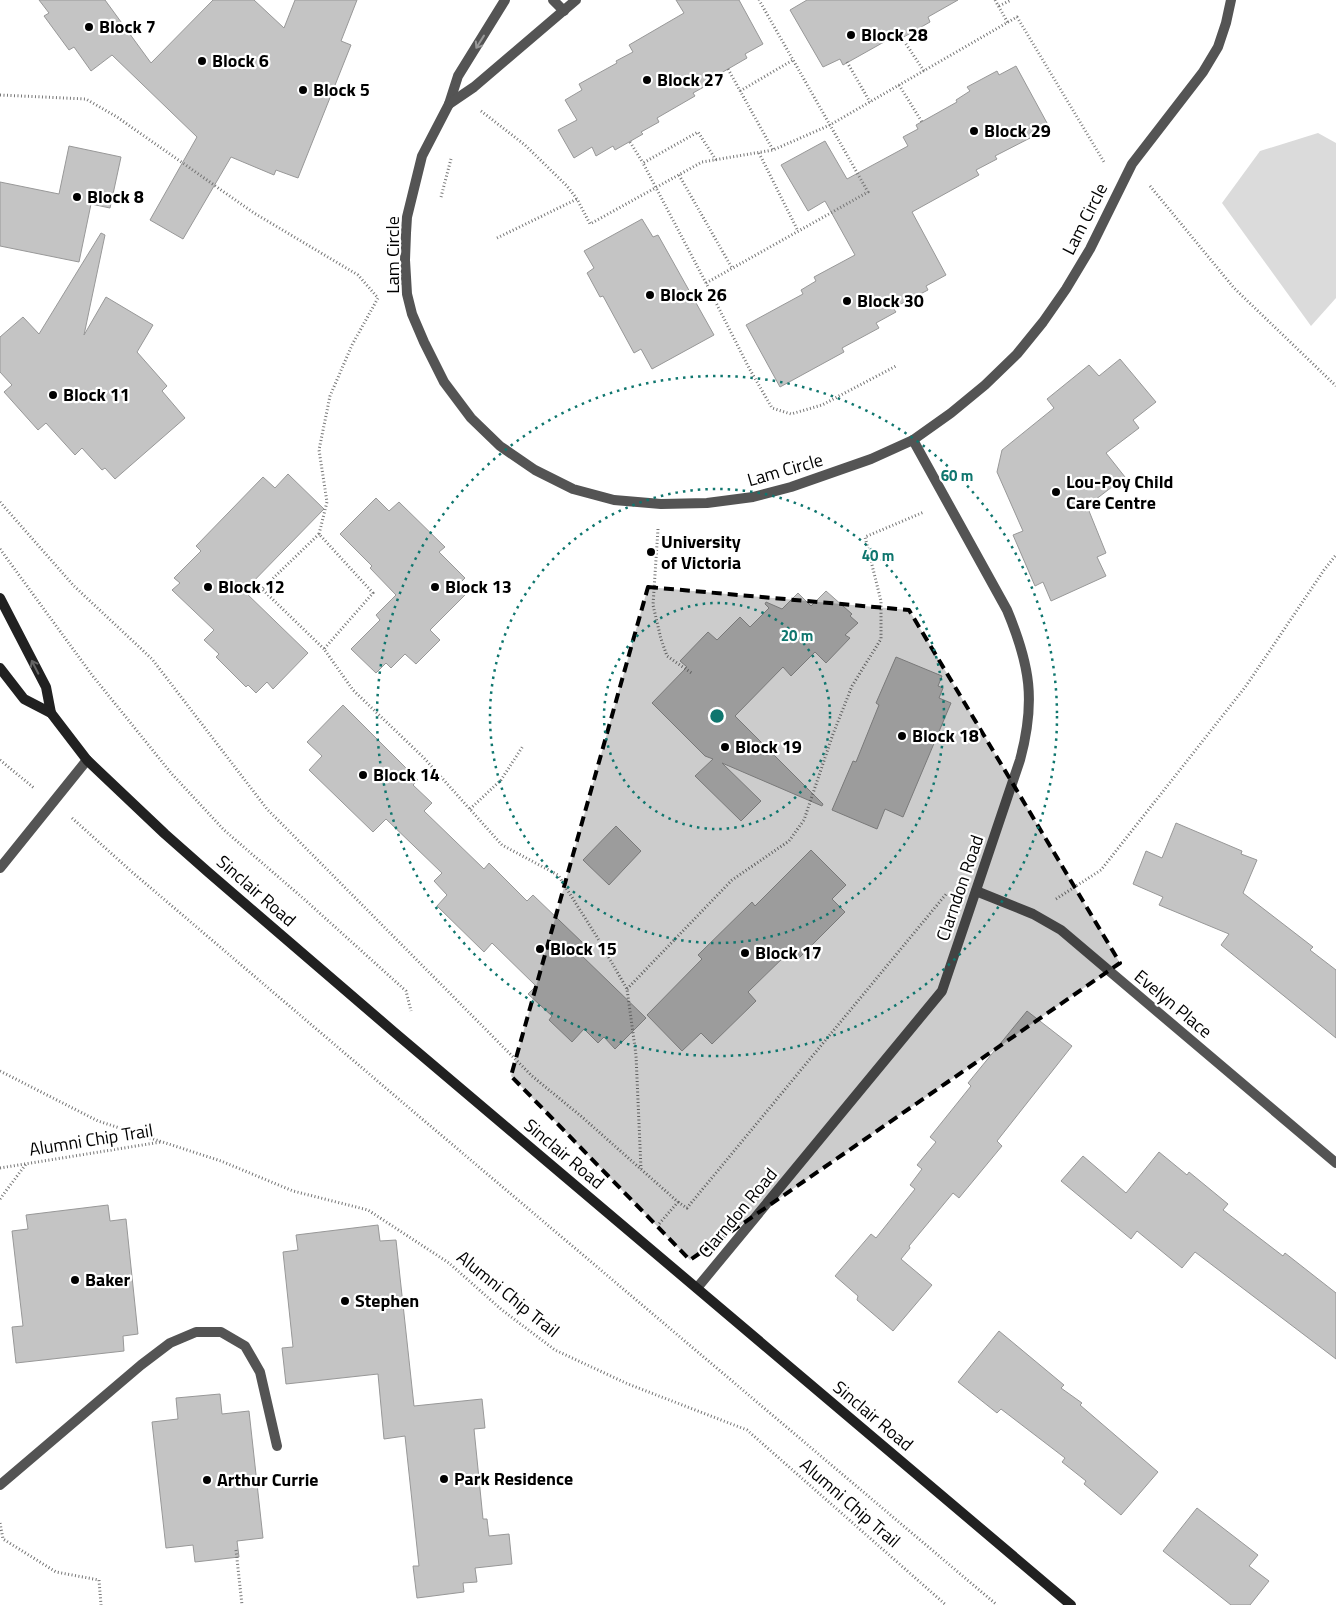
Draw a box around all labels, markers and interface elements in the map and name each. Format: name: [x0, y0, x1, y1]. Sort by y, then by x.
place label: Block 7: [99, 13, 156, 40]
marker: Block 7: [83, 21, 95, 33]
place label: Block 28: [861, 21, 928, 48]
marker: Block 28: [845, 29, 857, 41]
one-way arrow: [474, 34, 484, 48]
place label: Block 6: [212, 47, 269, 74]
marker: Block 6: [196, 55, 208, 67]
place label: Block 27: [657, 66, 724, 93]
marker: Block 27: [641, 74, 653, 86]
place label: Block 5: [313, 76, 370, 103]
marker: Block 5: [297, 84, 309, 96]
place label: Block 29: [984, 117, 1051, 144]
marker: Block 29: [968, 125, 980, 137]
street label: Lam Circle: [1055, 178, 1114, 259]
place label: Block 8: [87, 183, 144, 210]
marker: Block 8: [71, 191, 83, 203]
street label: Lam Circle: [379, 216, 406, 294]
place label: Block 26: [660, 281, 727, 308]
place label: Block 30: [857, 287, 924, 314]
marker: Block 26: [644, 289, 656, 301]
marker: Block 30: [841, 295, 853, 307]
place label: Block 11: [63, 381, 130, 408]
marker: Block 11: [47, 389, 59, 401]
street label: Lam Circle: [744, 446, 826, 493]
text: 60 m: [941, 464, 973, 487]
place label: Lou-Poy Child Care Centre: [1066, 468, 1173, 516]
marker: Lou-Poy Child Care Centre: [1050, 486, 1062, 498]
place label: University of Victoria: [661, 528, 741, 576]
text: 40 m: [862, 544, 894, 567]
marker: University of Victoria: [645, 546, 657, 558]
place label: Block 12: [218, 573, 285, 600]
place label: Block 13: [445, 573, 512, 600]
marker: Block 12: [202, 581, 214, 593]
marker: Block 13: [429, 581, 441, 593]
text: 20 m: [781, 624, 813, 647]
one-way arrow: [30, 660, 39, 675]
centre of rings: [708, 707, 726, 725]
place label: Block 18: [912, 722, 979, 749]
marker: Block 18: [896, 730, 908, 742]
place label: Block 19: [735, 733, 802, 760]
marker: Block 19: [719, 741, 731, 753]
place label: Block 14: [373, 761, 440, 788]
marker: Block 14: [357, 769, 369, 781]
street label: Clarndon Road: [929, 831, 990, 944]
street label: Sinclair Road: [211, 848, 302, 933]
place label: Block 15: [550, 935, 617, 962]
place label: Block 17: [755, 939, 822, 966]
marker: Block 15: [534, 943, 546, 955]
marker: Block 17: [739, 947, 751, 959]
street label: Evelyn Place: [1128, 963, 1218, 1044]
street label: Sinclair Road: [518, 1112, 610, 1195]
street label: Alumni Chip Trail: [27, 1116, 155, 1163]
street label: Clarndon Road: [692, 1162, 783, 1264]
street label: Alumni Chip Trail: [451, 1244, 565, 1343]
place label: Baker: [85, 1266, 130, 1293]
marker: Baker: [69, 1274, 81, 1286]
place label: Stephen: [355, 1287, 419, 1314]
marker: Stephen: [339, 1295, 351, 1307]
street label: Sinclair Road: [827, 1374, 919, 1457]
street label: Alumni Chip Trail: [794, 1451, 906, 1554]
place label: Park Residence: [454, 1465, 573, 1492]
place label: Arthur Currie: [217, 1466, 318, 1493]
marker: Park Residence: [438, 1473, 450, 1485]
marker: Arthur Currie: [201, 1474, 213, 1486]

